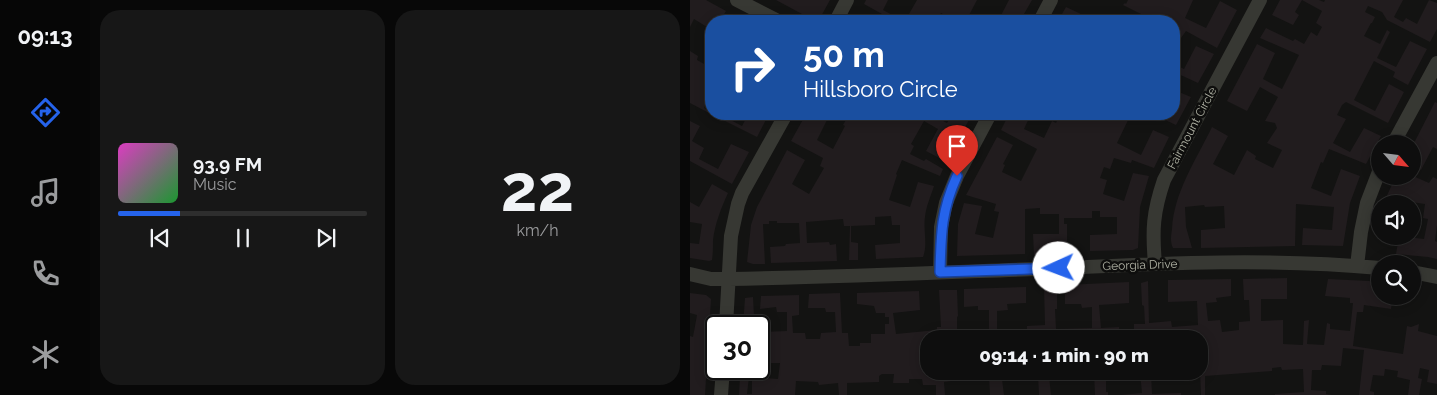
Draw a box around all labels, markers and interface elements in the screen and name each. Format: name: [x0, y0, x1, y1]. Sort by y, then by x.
text: 09:13: [17, 23, 73, 49]
text: 50 m: [803, 34, 885, 75]
icon: right: [720, 35, 785, 100]
text: Hillsboro Circle: [803, 76, 958, 102]
street label: Fairmount Circle: [1165, 85, 1219, 171]
icon: directions: [28, 95, 63, 130]
pin: [936, 125, 978, 176]
icon: arrive: [943, 132, 971, 160]
north arrow: [1371, 135, 1421, 185]
map controls: [1371, 135, 1421, 305]
text: 22: [501, 150, 574, 226]
text: 93.9 FM: [193, 153, 262, 175]
icon: music: [28, 175, 63, 210]
text: Music: [193, 175, 237, 194]
button: sound: [1371, 195, 1421, 245]
text: km/h: [516, 221, 559, 240]
icon: previous: [146, 224, 174, 252]
icon: pause: [229, 224, 257, 252]
icon: next: [312, 224, 340, 252]
position arrow: [1032, 241, 1084, 293]
button: search: [1371, 255, 1421, 305]
icon: phone: [28, 256, 63, 291]
street label: Georgia Drive: [1102, 257, 1178, 273]
speed limit sign: 30: [705, 315, 770, 380]
icon: climate: [28, 337, 63, 372]
text: 09:14 · 1 min · 90 m: [979, 344, 1149, 366]

